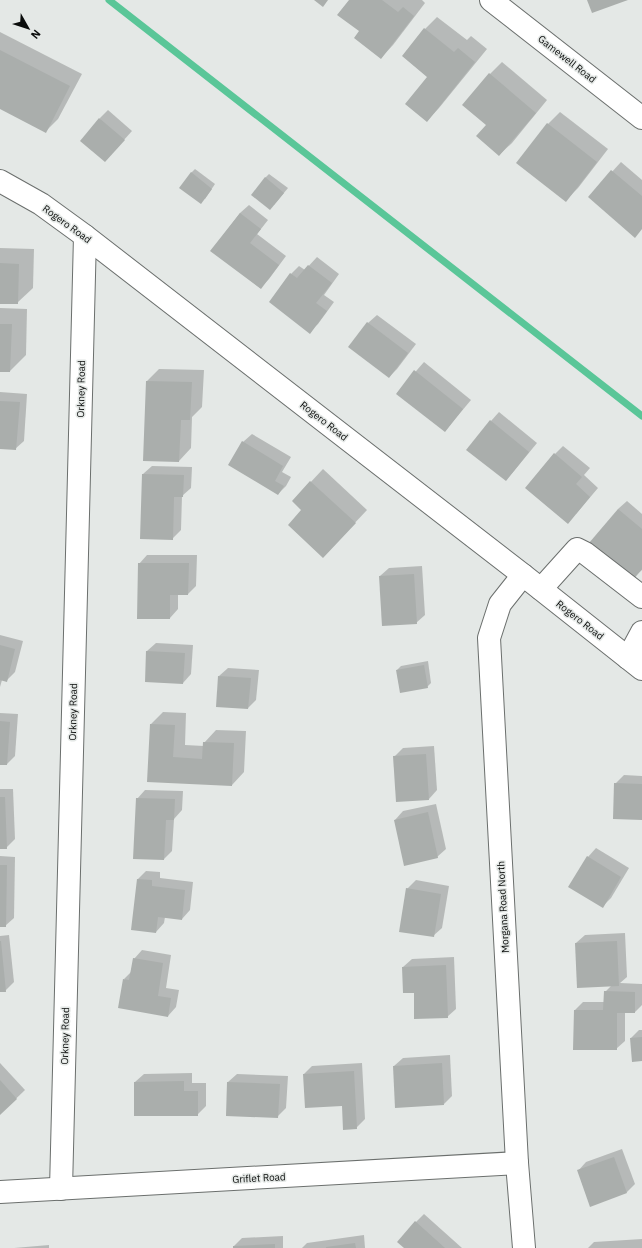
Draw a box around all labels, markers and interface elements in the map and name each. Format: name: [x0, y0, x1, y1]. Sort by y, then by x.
north arrow: [8, 8, 48, 48]
text: N: [28, 27, 44, 42]
street label: Gamewell Road: [535, 32, 599, 86]
street label: Rogero Road: [40, 202, 94, 246]
street label: Orkney Road: [74, 360, 88, 418]
street label: Rogero Road: [297, 398, 351, 444]
street label: Rogero Road: [553, 597, 607, 643]
street label: Orkney Road: [66, 683, 80, 741]
street label: Morgana Road North: [494, 861, 512, 953]
street label: Orkney Road: [58, 1007, 72, 1065]
street label: Griflet Road: [232, 1170, 286, 1186]

